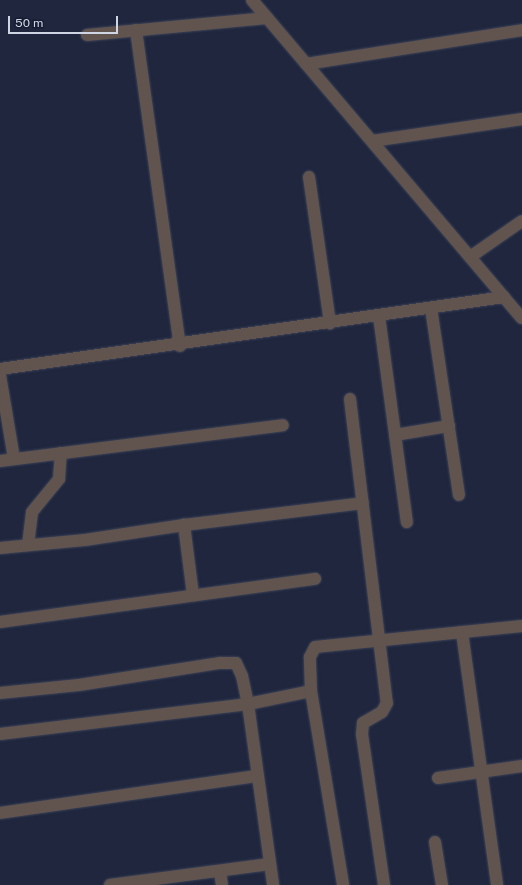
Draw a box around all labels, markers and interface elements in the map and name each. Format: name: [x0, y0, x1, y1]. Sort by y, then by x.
scale bar: [10, 8, 120, 34]
text: 50 m: [15, 16, 43, 30]

